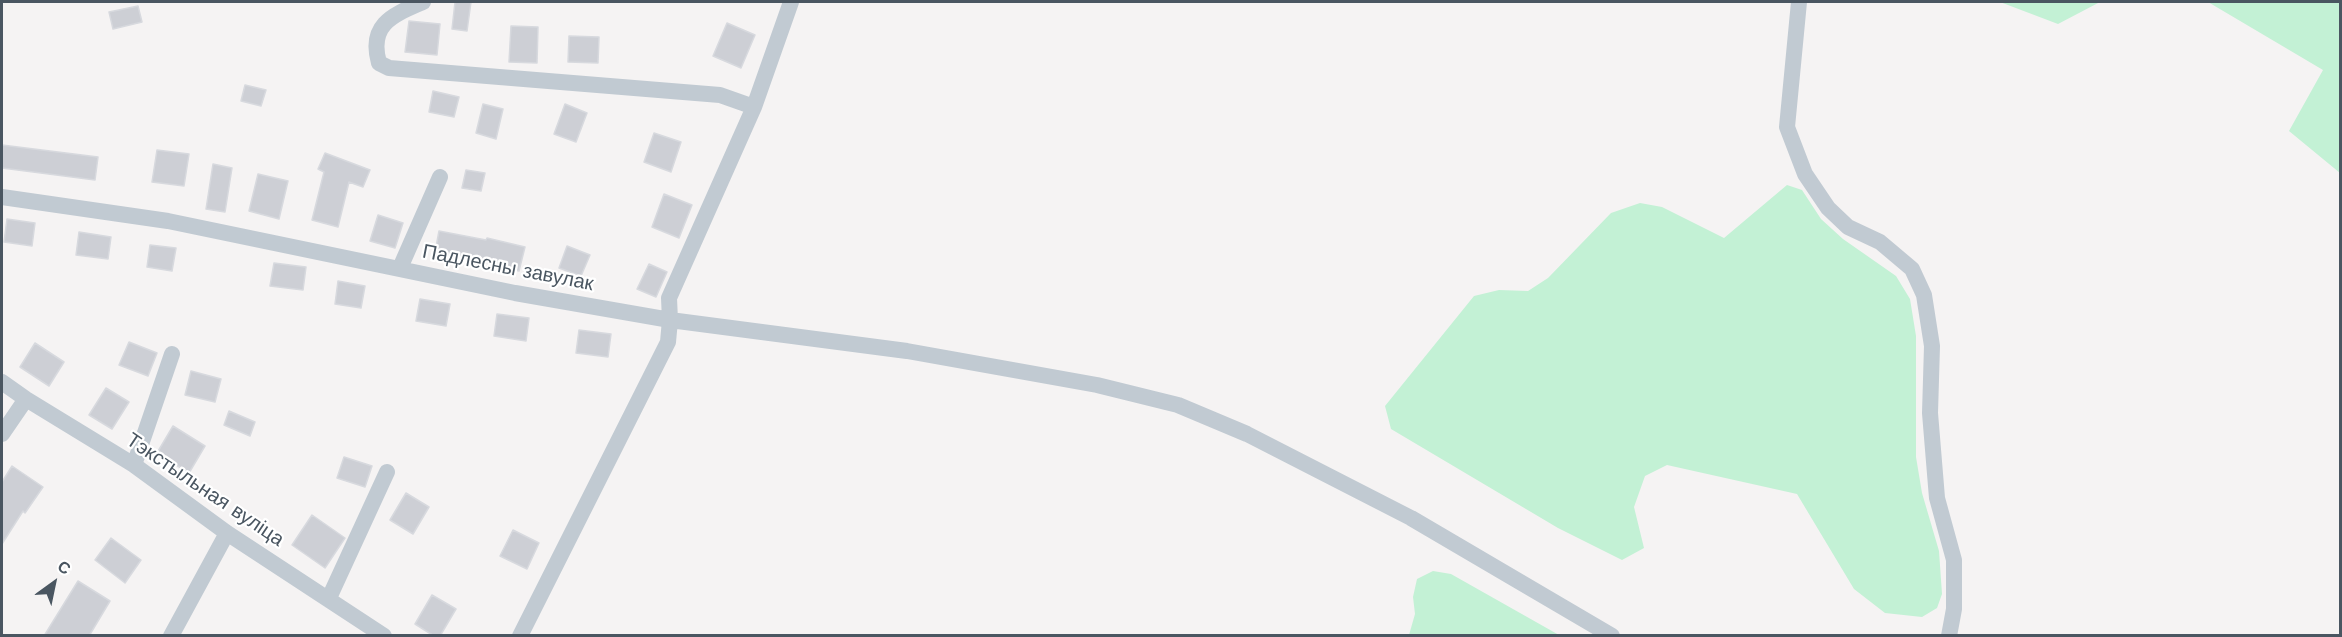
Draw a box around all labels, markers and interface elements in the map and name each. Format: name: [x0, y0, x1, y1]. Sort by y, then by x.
street label: Падлесны завулак: [420, 240, 596, 296]
street label: Тэкстыльная вуліца: [121, 428, 289, 552]
north arrow: [24, 553, 84, 613]
text: С: [54, 556, 74, 579]

